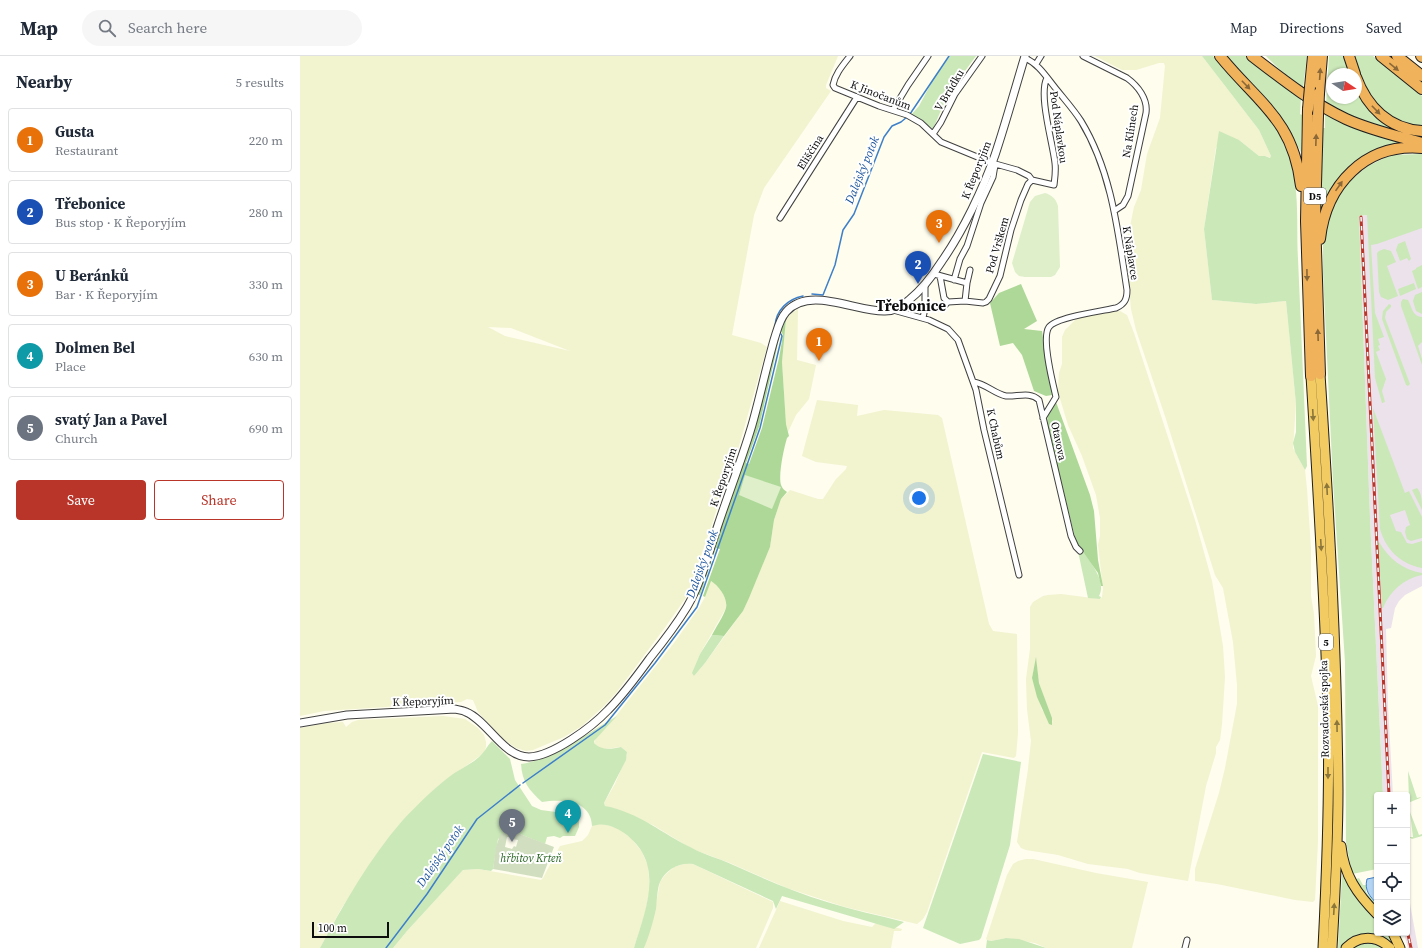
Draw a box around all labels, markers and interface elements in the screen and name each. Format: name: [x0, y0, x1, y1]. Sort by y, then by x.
search box: [82, 10, 362, 46]
text: Map: [20, 15, 58, 41]
icon: search: [96, 17, 118, 39]
text: Search here: [128, 17, 207, 38]
text: Map: [1230, 18, 1257, 38]
text: Directions: [1279, 18, 1344, 38]
text: Saved: [1366, 18, 1402, 38]
one-way arrow: [1389, 62, 1400, 71]
street label: V Brůdku: [931, 66, 968, 114]
one-way arrow: [1317, 68, 1324, 80]
north arrow: [1326, 68, 1362, 104]
text: Nearby: [16, 70, 72, 94]
text: 5 results: [236, 74, 284, 91]
street label: K Jinočanům: [848, 77, 913, 114]
one-way arrow: [1241, 80, 1251, 90]
street label: Pod Náplavkou: [1046, 90, 1071, 165]
street label: Na Klínech: [1119, 103, 1142, 159]
one-way arrow: [1371, 105, 1381, 115]
text: Gusta: [55, 121, 94, 142]
street label: Eliščina: [794, 131, 827, 173]
text: 1: [26, 132, 34, 149]
text: 220 m: [249, 132, 283, 149]
water label: Dalejský potok: [841, 133, 883, 207]
one-way arrow: [1313, 134, 1320, 146]
street label: K Řeporyjím: [958, 139, 995, 202]
text: Restaurant: [55, 142, 118, 159]
one-way arrow: [1335, 181, 1343, 191]
road number: D5: [1304, 188, 1326, 204]
text: Třebonice: [55, 193, 125, 214]
text: 2: [26, 204, 34, 221]
text: 280 m: [249, 204, 283, 221]
pin: 3: [926, 210, 952, 243]
text: Bus stop · K Řeporyjím: [55, 214, 186, 231]
street label: Pod Vrškem: [982, 215, 1013, 275]
street label: K Náplavce: [1119, 225, 1142, 281]
pin: 2: [905, 251, 931, 284]
text: U Beránků: [55, 265, 129, 286]
one-way arrow: [1304, 269, 1310, 282]
text: 3: [26, 276, 34, 293]
text: 330 m: [249, 276, 283, 293]
text: Bar · K Řeporyjím: [55, 286, 158, 303]
district label: Třebonice: [876, 295, 946, 316]
pin: 1: [806, 328, 832, 361]
one-way arrow: [1315, 329, 1322, 341]
text: Dolmen Bel: [55, 337, 135, 358]
text: 4: [26, 348, 34, 365]
text: 630 m: [249, 348, 283, 365]
text: Place: [55, 358, 86, 375]
street label: K Chabům: [983, 407, 1008, 461]
text: svatý Jan a Pavel: [55, 409, 167, 430]
one-way arrow: [1310, 409, 1317, 421]
text: 5: [26, 420, 34, 437]
text: 690 m: [249, 420, 283, 437]
street label: Otavova: [1047, 420, 1070, 462]
text: Church: [55, 430, 98, 447]
street label: K Řeporyjím: [706, 446, 741, 509]
button: Save: [16, 480, 146, 520]
button: Share: [154, 480, 284, 520]
one-way arrow: [1323, 483, 1330, 495]
your location: [909, 488, 929, 508]
water label: Dalejský potok: [682, 527, 722, 601]
one-way arrow: [1318, 539, 1324, 552]
road number: 5: [1319, 634, 1333, 650]
street label: Rozvadovská spojka: [1316, 660, 1333, 758]
street label: K Řeporyjím: [392, 693, 454, 710]
one-way arrow: [1334, 719, 1340, 732]
one-way arrow: [1325, 767, 1331, 780]
map controls: [1374, 792, 1410, 936]
button: +: [1374, 792, 1410, 828]
pin: 4: [555, 800, 581, 833]
pin: 5: [499, 809, 525, 842]
water label: Dalejský potok: [412, 822, 467, 891]
button: −: [1374, 828, 1410, 864]
park label: hřbitov Krteň: [500, 851, 563, 866]
button: locate: [1374, 864, 1410, 900]
button: layers: [1374, 900, 1410, 936]
one-way arrow: [1331, 903, 1338, 915]
scale bar: [312, 920, 389, 939]
text: 100 m: [318, 921, 347, 936]

